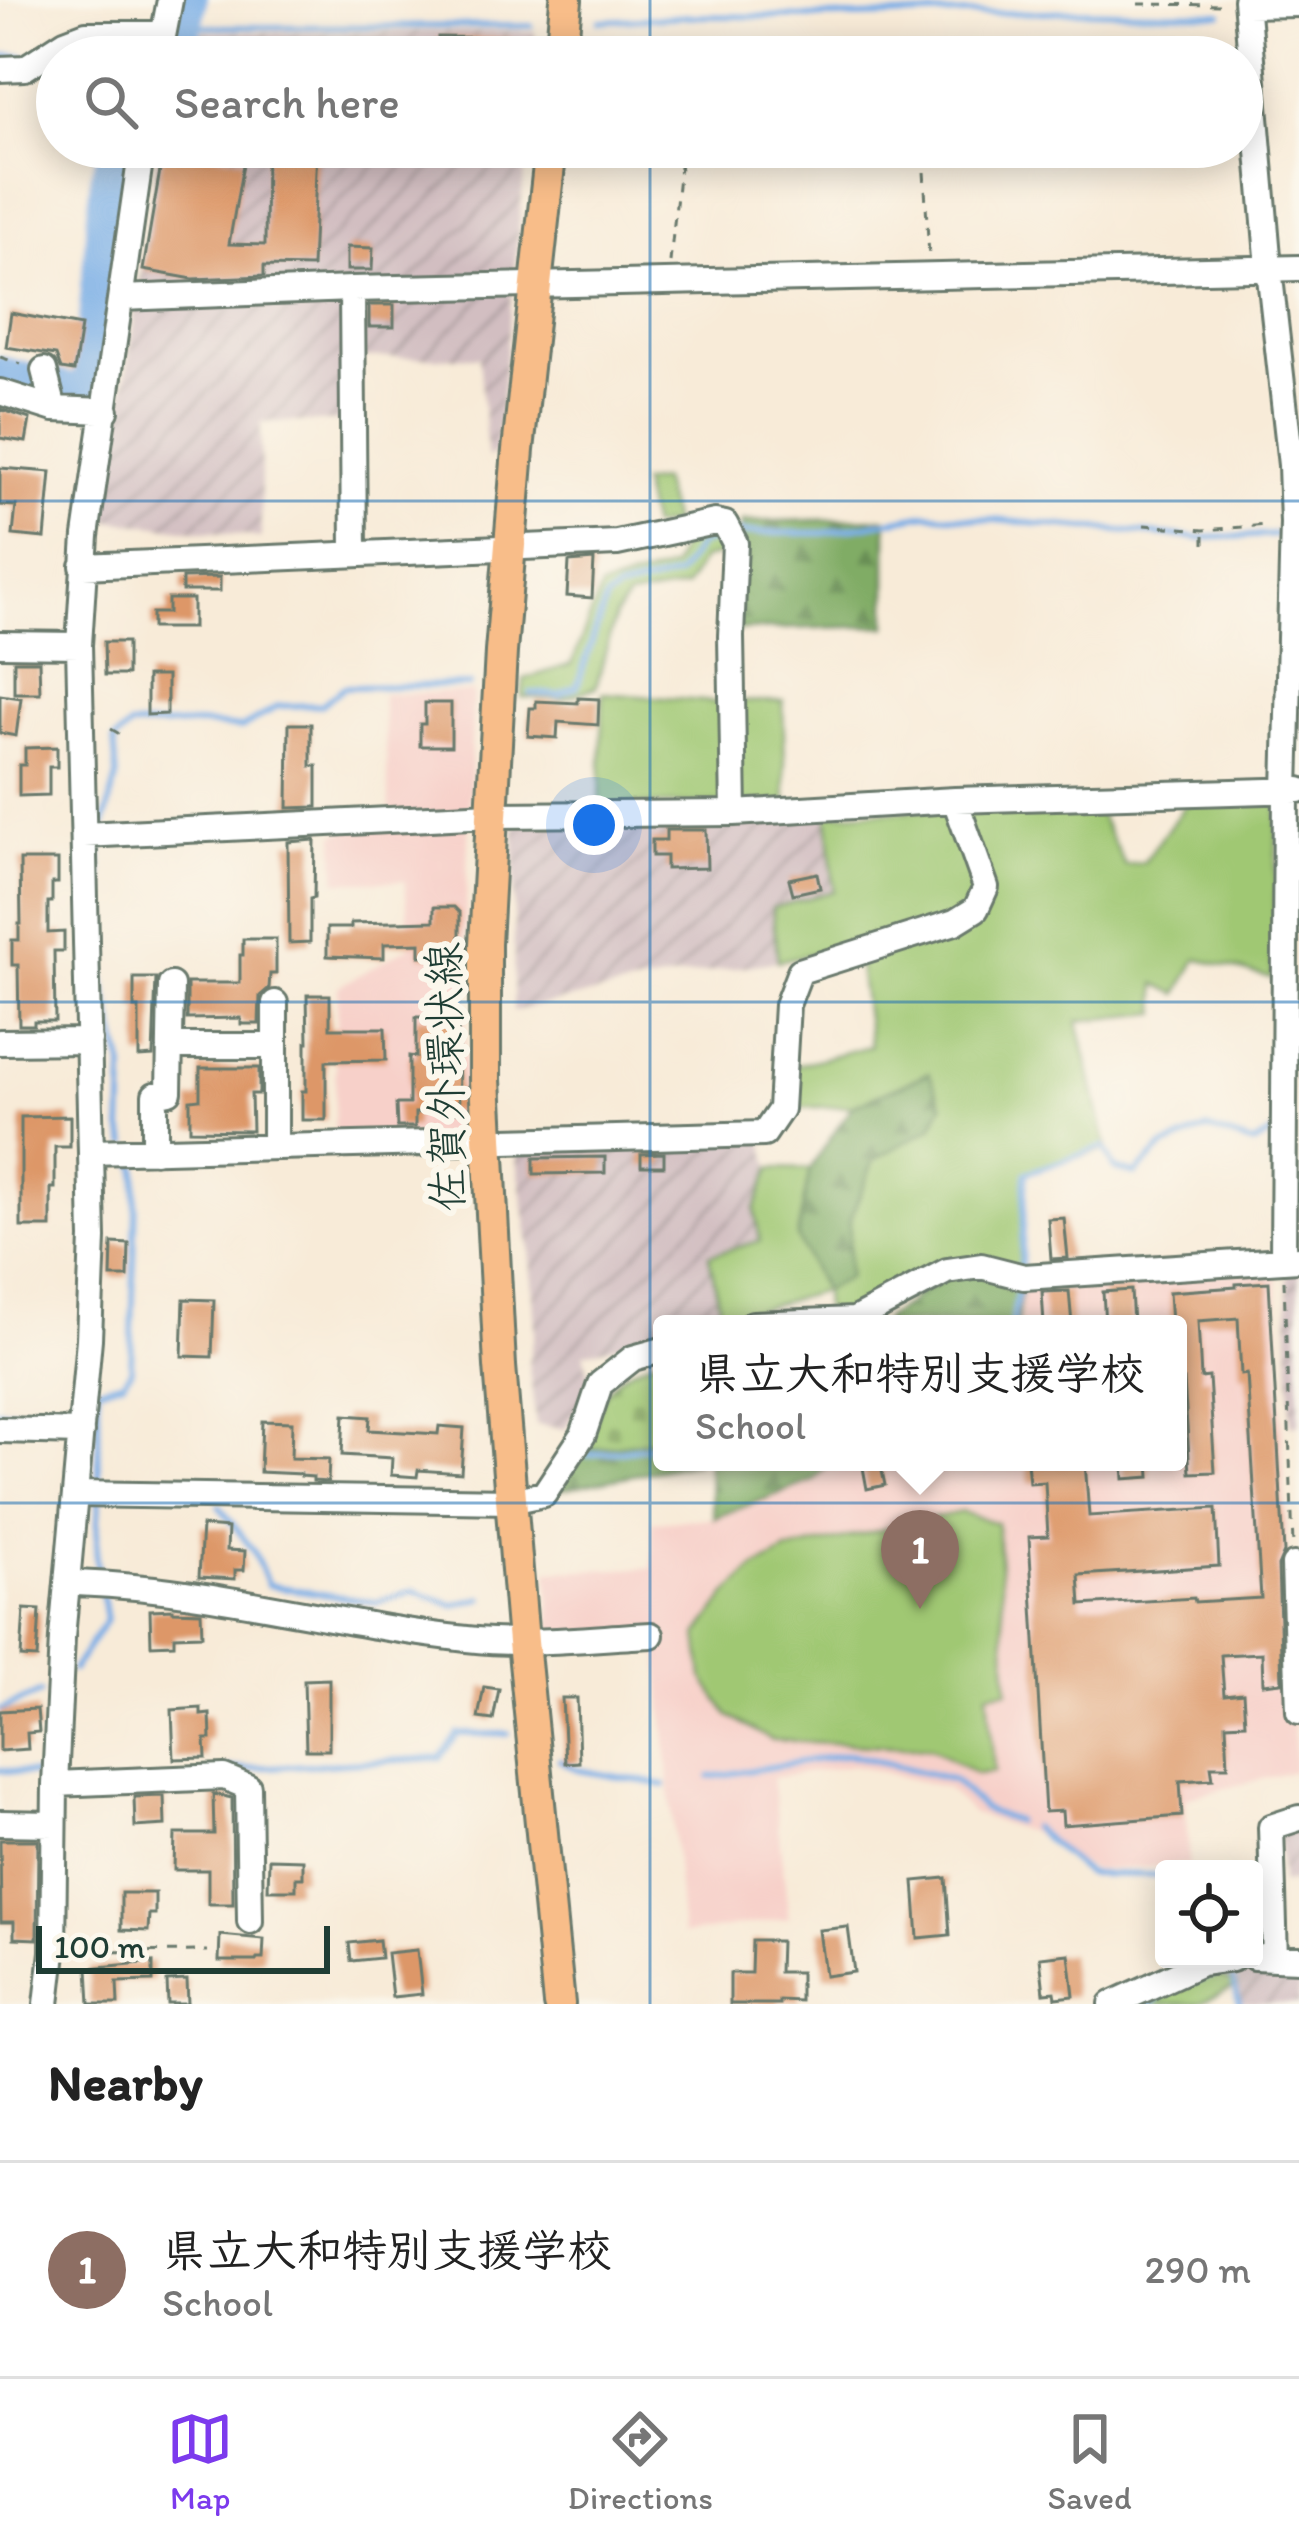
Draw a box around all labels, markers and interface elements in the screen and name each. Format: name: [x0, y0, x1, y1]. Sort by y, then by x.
search box: [36, 36, 1263, 168]
icon: search: [78, 69, 144, 135]
text: Search here: [174, 75, 400, 129]
your location: [564, 795, 624, 855]
street label: 佐賀外環状線: [416, 942, 474, 1212]
popup: [653, 1315, 1187, 1471]
text: 県立大和特別支援学校: [695, 1346, 1145, 1400]
text: School: [695, 1402, 806, 1449]
pin: 1: [881, 1510, 959, 1609]
map controls: [1155, 1860, 1263, 1968]
button: locate: [1155, 1860, 1263, 1968]
scale bar: [36, 1920, 330, 1973]
text: 100 m: [54, 1927, 145, 1966]
text: Nearby: [48, 2052, 203, 2113]
text: 県立大和特別支援学校: [162, 2223, 612, 2277]
text: 1: [78, 2246, 96, 2293]
text: 290 m: [1144, 2246, 1251, 2293]
text: School: [162, 2279, 273, 2326]
tab: Map: [167, 2406, 233, 2517]
tab: Directions: [568, 2406, 713, 2517]
tab: Saved: [1048, 2406, 1132, 2517]

